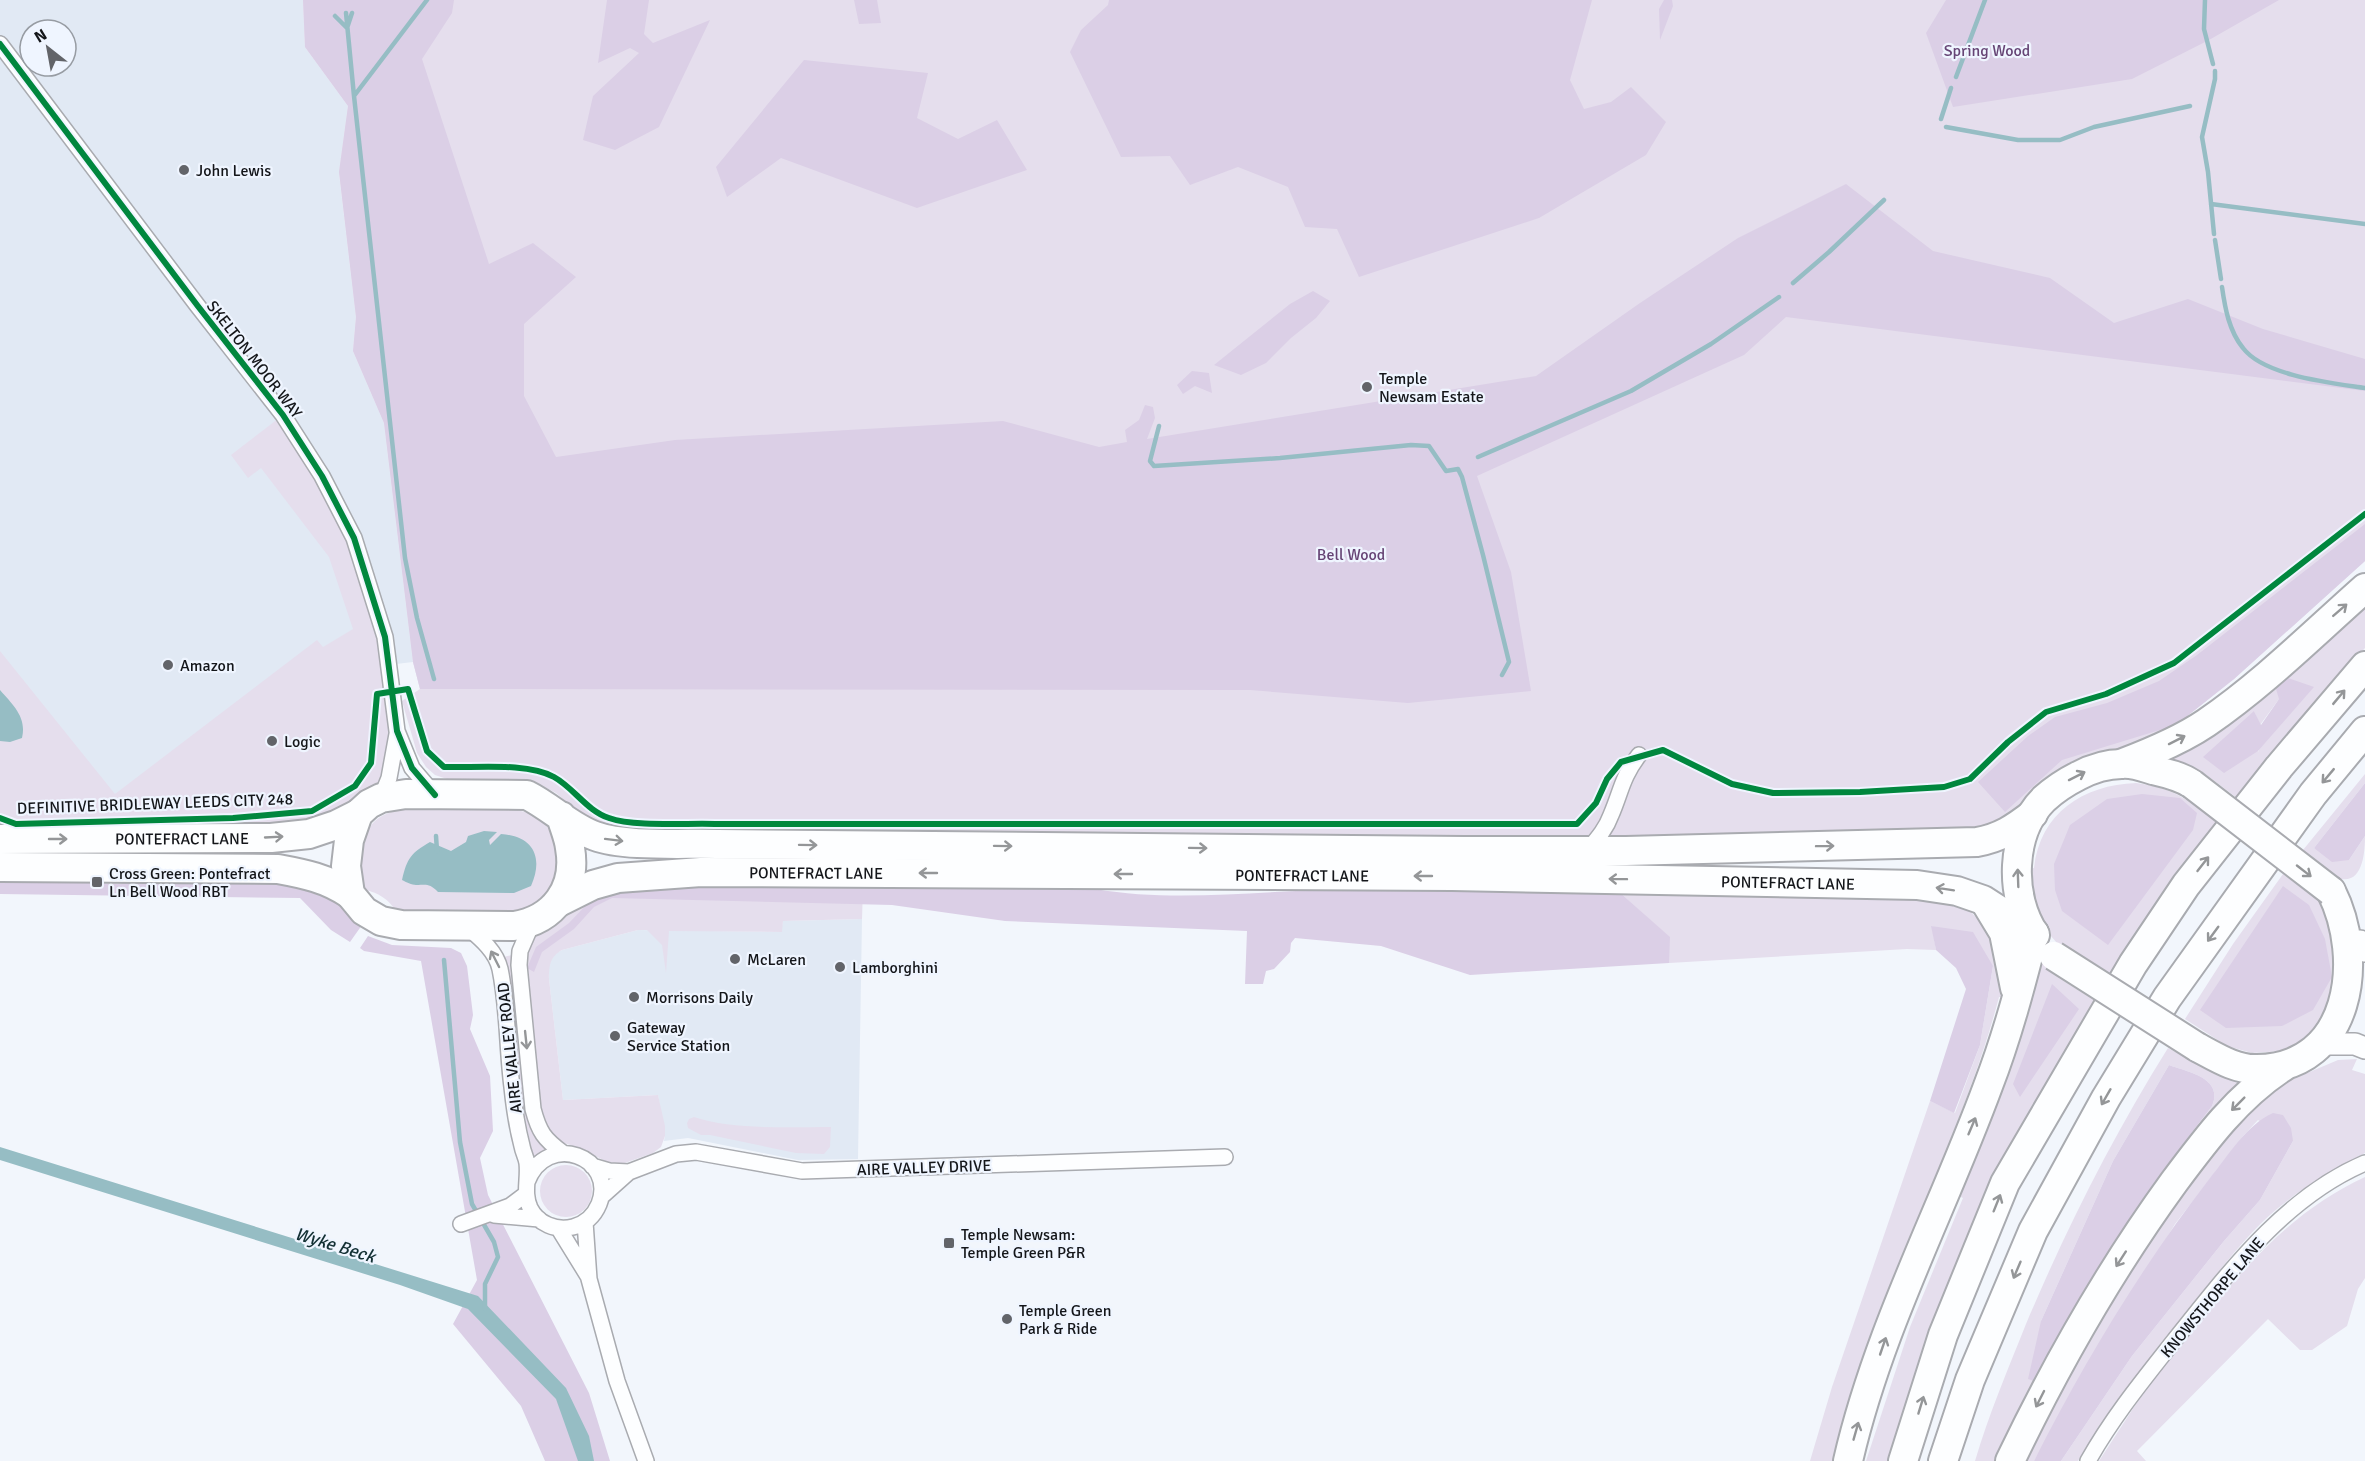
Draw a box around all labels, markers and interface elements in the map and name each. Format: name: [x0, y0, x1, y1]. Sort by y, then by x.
north arrow: [18, 18, 78, 78]
text: N: [31, 25, 51, 47]
park label: Spring Wood: [1944, 41, 2030, 61]
place label: John Lewis: [196, 161, 271, 181]
marker: John Lewis: [177, 163, 191, 177]
street label: SKELTON MOOR WAY: [202, 297, 306, 422]
place label: Temple Newsam Estate: [1379, 369, 1484, 407]
marker: Temple Newsam Estate: [1360, 380, 1374, 394]
park label: Bell Wood: [1317, 545, 1385, 565]
one-way arrow: [2332, 603, 2347, 617]
place label: Amazon: [180, 656, 235, 676]
marker: Amazon: [161, 658, 175, 672]
one-way arrow: [2332, 690, 2346, 705]
place label: Logic: [284, 732, 321, 752]
one-way arrow: [2167, 733, 2185, 745]
marker: Logic: [265, 734, 279, 748]
one-way arrow: [2321, 768, 2334, 784]
one-way arrow: [2068, 770, 2086, 782]
street label: DEFINITIVE BRIDLEWAY LEEDS CITY 248: [17, 789, 294, 819]
street label: PONTEFRACT LANE: [115, 829, 249, 850]
one-way arrow: [264, 831, 284, 842]
one-way arrow: [48, 833, 68, 845]
one-way arrow: [603, 835, 623, 846]
one-way arrow: [798, 839, 818, 851]
one-way arrow: [1814, 840, 1834, 852]
one-way arrow: [993, 841, 1013, 852]
one-way arrow: [1188, 843, 1208, 854]
one-way arrow: [2196, 857, 2209, 873]
street label: PONTEFRACT LANE: [749, 863, 883, 884]
place label: Cross Green: Pontefract Ln Bell Wood RBT: [109, 864, 271, 902]
one-way arrow: [2296, 864, 2312, 877]
street label: PONTEFRACT LANE: [1235, 866, 1369, 887]
one-way arrow: [919, 867, 939, 879]
one-way arrow: [1114, 868, 1134, 880]
one-way arrow: [2012, 868, 2023, 888]
one-way arrow: [1414, 870, 1434, 882]
street label: PONTEFRACT LANE: [1721, 872, 1855, 895]
one-way arrow: [1609, 873, 1629, 885]
marker: Cross Green: Pontefract Ln Bell Wood RBT: [90, 875, 104, 889]
one-way arrow: [1935, 883, 1955, 894]
one-way arrow: [2207, 925, 2219, 942]
place label: McLaren: [747, 950, 806, 970]
one-way arrow: [489, 951, 500, 969]
marker: McLaren: [728, 952, 742, 966]
place label: Lamborghini: [852, 958, 938, 978]
marker: Lamborghini: [833, 960, 847, 974]
street label: AIRE VALLEY ROAD: [493, 981, 527, 1114]
place label: Morrisons Daily: [646, 988, 753, 1008]
marker: Morrisons Daily: [627, 990, 641, 1004]
place label: Gateway Service Station: [627, 1018, 730, 1056]
one-way arrow: [521, 1029, 532, 1049]
marker: Gateway Service Station: [608, 1029, 622, 1043]
one-way arrow: [2100, 1088, 2112, 1105]
one-way arrow: [2231, 1096, 2245, 1111]
one-way arrow: [1966, 1118, 1978, 1136]
street label: AIRE VALLEY DRIVE: [856, 1156, 992, 1180]
one-way arrow: [1992, 1194, 2003, 1213]
water label: Wyke Beck: [292, 1222, 380, 1268]
place label: Temple Newsam: Temple Green P&R: [961, 1225, 1086, 1263]
street label: KNOWSTHORPE LANE: [2157, 1233, 2269, 1362]
marker: Temple Newsam: Temple Green P&R: [942, 1236, 956, 1250]
one-way arrow: [2115, 1251, 2128, 1268]
one-way arrow: [2010, 1261, 2021, 1279]
place label: Temple Green Park & Ride: [1019, 1301, 1111, 1339]
marker: Temple Green Park & Ride: [1000, 1312, 1014, 1326]
one-way arrow: [1878, 1337, 1889, 1356]
one-way arrow: [2034, 1389, 2045, 1407]
one-way arrow: [1916, 1396, 1927, 1415]
one-way arrow: [1851, 1422, 1862, 1441]

